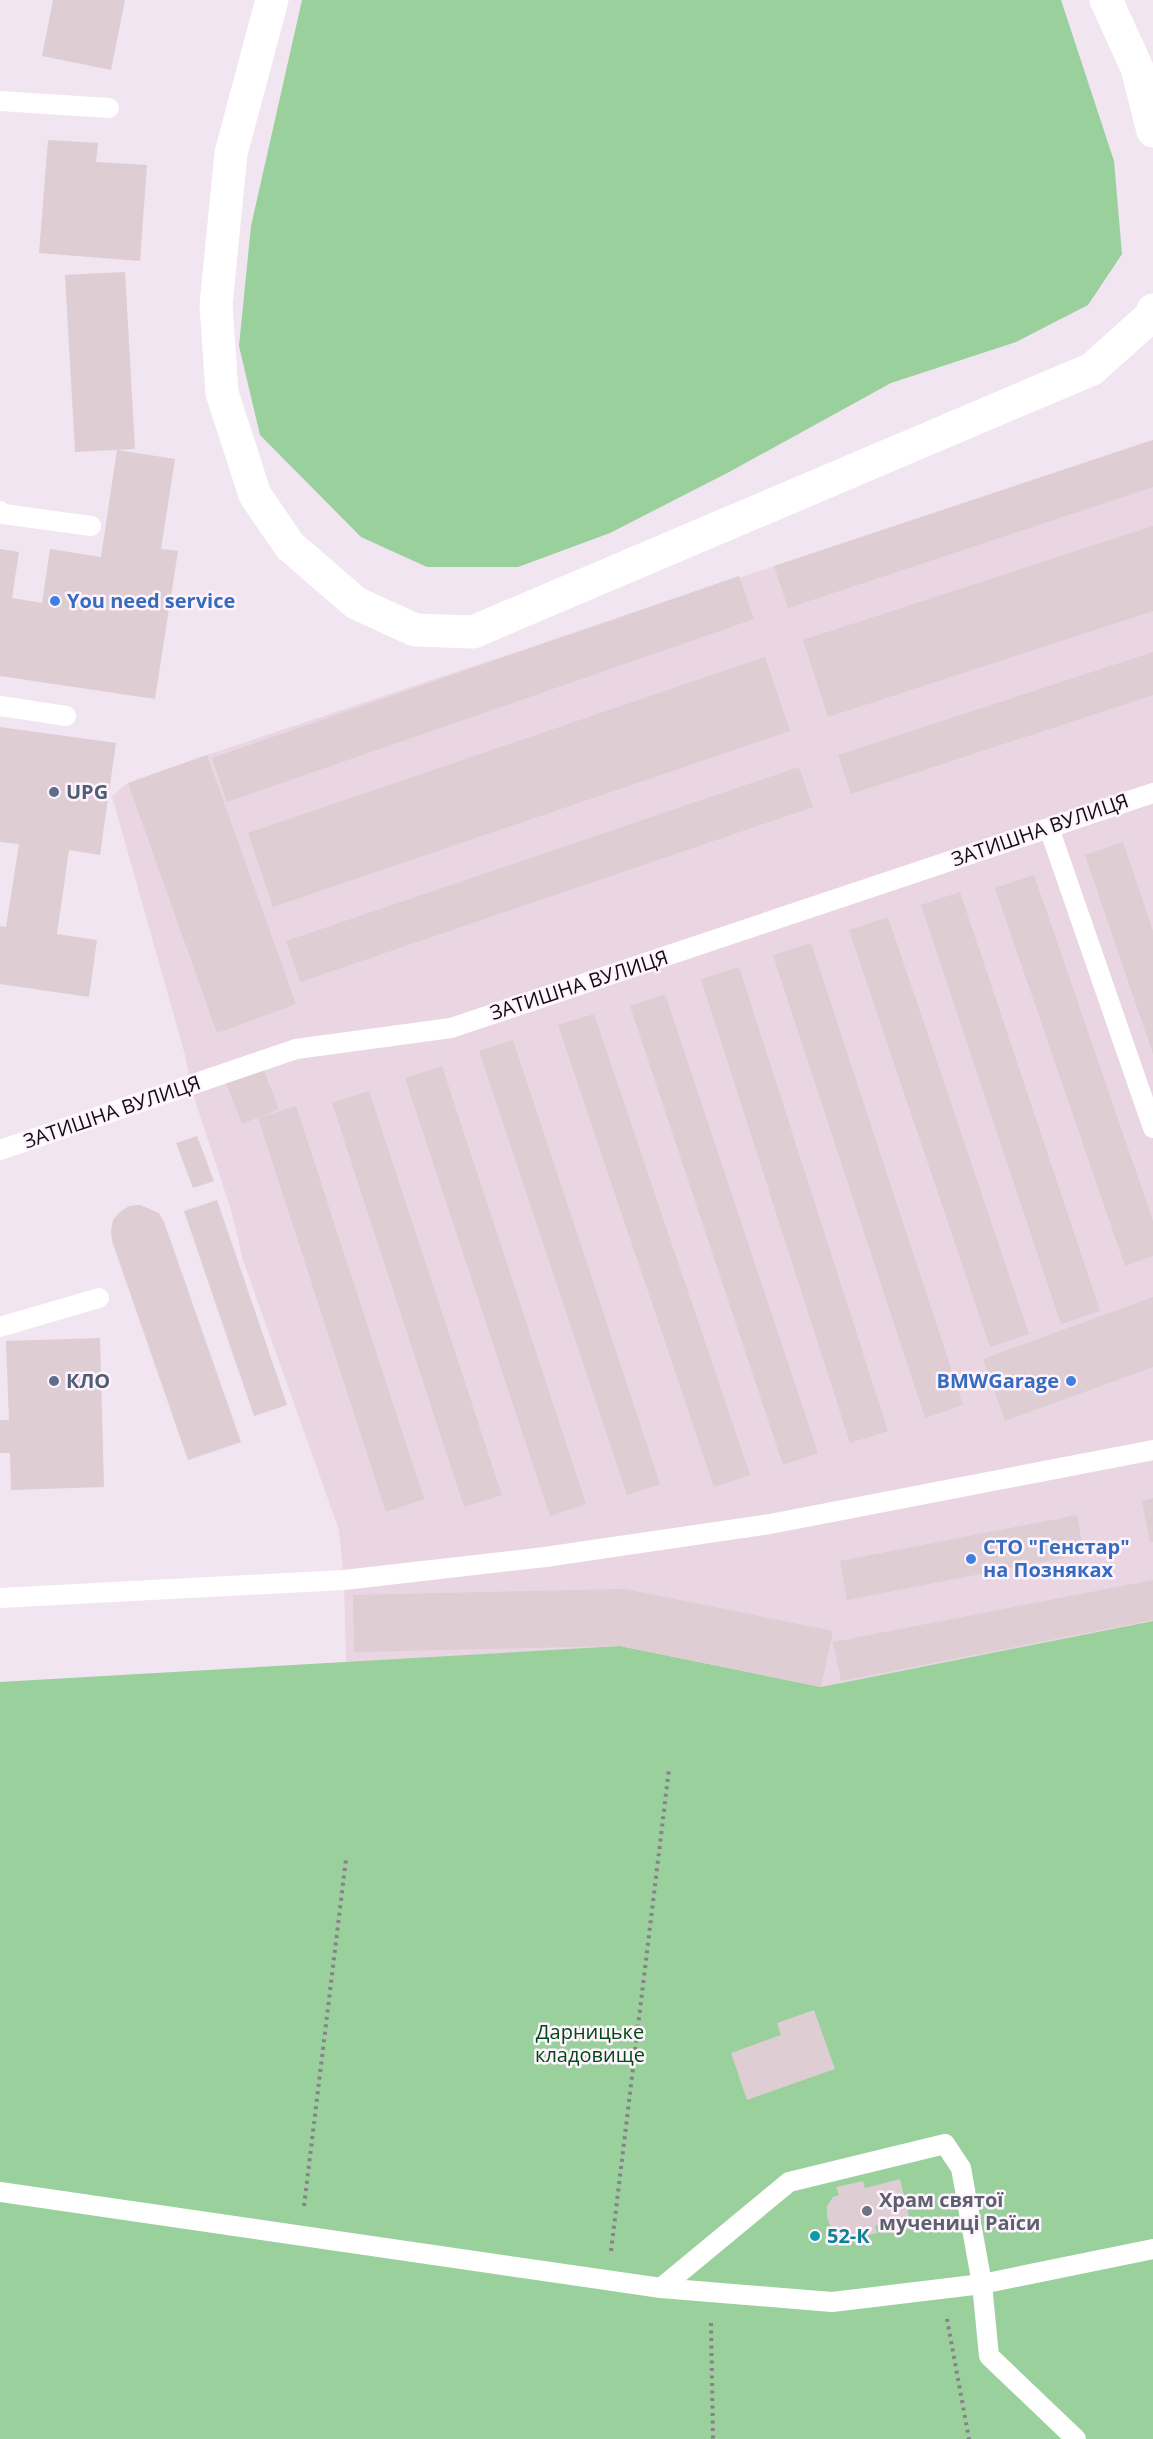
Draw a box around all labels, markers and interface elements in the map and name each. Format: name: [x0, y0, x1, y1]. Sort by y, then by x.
place label: You need service: [67, 587, 235, 614]
marker: You need service: [48, 594, 62, 608]
place label: UPG: [66, 778, 108, 805]
marker: UPG: [47, 785, 61, 799]
street label: ЗАТИШНА ВУЛИЦЯ: [948, 787, 1132, 873]
street label: ЗАТИШНА ВУЛИЦЯ: [486, 943, 671, 1026]
street label: ЗАТИШНА ВУЛИЦЯ: [20, 1069, 204, 1155]
place label: КЛО: [66, 1367, 110, 1394]
place label: BMWGarage: [937, 1367, 1059, 1394]
marker: КЛО: [47, 1374, 61, 1388]
marker: BMWGarage: [1064, 1374, 1078, 1388]
place label: СТО "Генстар" на Позняках: [983, 1533, 1130, 1583]
marker: СТО "Генстар" на Позняках: [964, 1552, 978, 1566]
park label: Дарницьке кладовище: [535, 2018, 645, 2068]
place label: Храм святої мучениці Раїси: [879, 2186, 1040, 2236]
marker: Храм святої мучениці Раїси: [860, 2204, 874, 2218]
place label: 52-К: [827, 2222, 870, 2249]
marker: 52-К: [808, 2229, 822, 2243]

